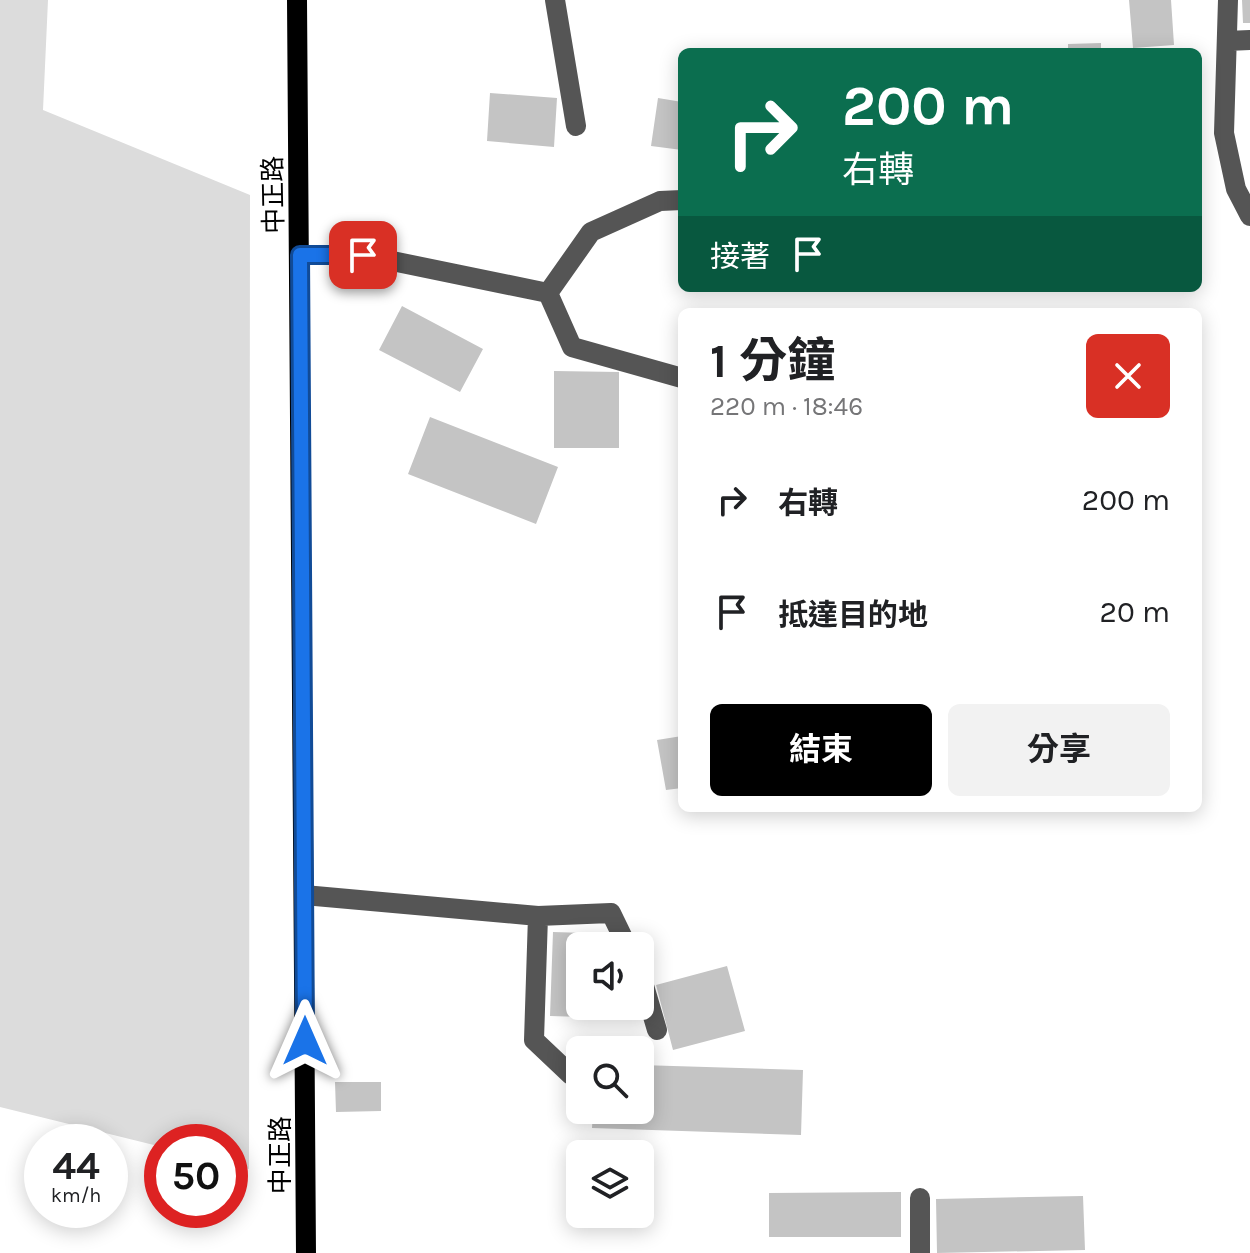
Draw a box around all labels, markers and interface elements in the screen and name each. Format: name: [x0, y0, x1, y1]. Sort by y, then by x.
text: 200 m: [842, 73, 1014, 138]
icon: right: [710, 80, 814, 184]
text: 右轉: [842, 149, 914, 191]
street label: 中正路: [257, 156, 290, 234]
pin: [329, 221, 397, 289]
icon: arrive: [786, 232, 830, 276]
icon: arrive: [341, 233, 385, 277]
text: 接著: [710, 239, 770, 275]
text: 1 分鐘: [710, 333, 835, 389]
button: close: [1086, 334, 1170, 418]
text: 220 m · 18:46: [710, 391, 863, 422]
icon: right: [710, 478, 754, 522]
text: 200 m: [1082, 482, 1170, 518]
text: 右轉: [778, 485, 838, 521]
icon: arrive: [710, 590, 754, 634]
text: 20 m: [1100, 594, 1170, 630]
text: 抵達目的地: [778, 597, 928, 633]
button: 結束: [710, 704, 932, 796]
button: 分享: [948, 704, 1170, 796]
map controls: [566, 932, 654, 1228]
button: sound: [566, 932, 654, 1020]
position arrow: [263, 999, 347, 1083]
button: search: [566, 1036, 654, 1124]
street label: 中正路: [265, 1116, 296, 1194]
speed limit sign: 50: [144, 1124, 248, 1228]
button: layers: [566, 1140, 654, 1228]
text: 44: [52, 1142, 100, 1189]
text: km/h: [51, 1184, 101, 1207]

